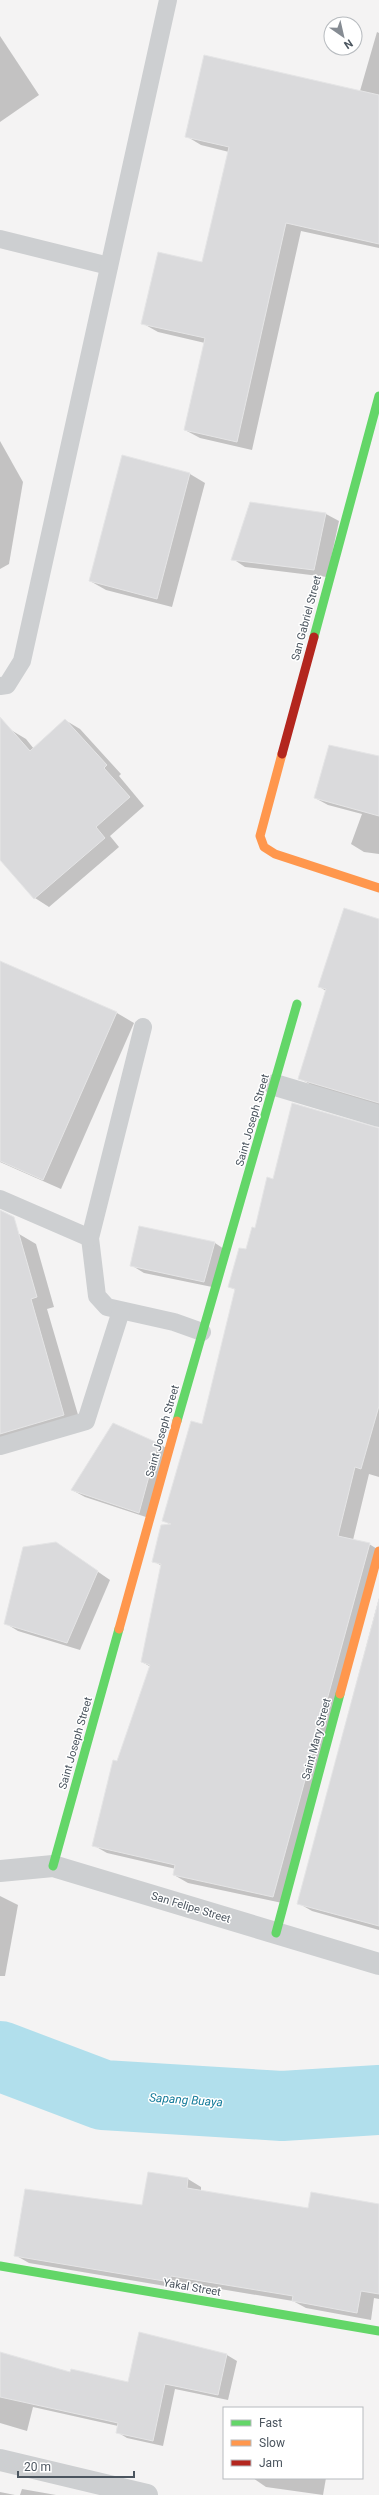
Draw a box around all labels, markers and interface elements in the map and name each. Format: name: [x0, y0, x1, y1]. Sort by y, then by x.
north arrow: [323, 16, 363, 56]
text: N: [341, 36, 355, 52]
street label: San Gabriel Street: [289, 574, 324, 662]
street label: Saint Joseph Street: [233, 1072, 272, 1168]
street label: Saint Joseph Street: [143, 1383, 182, 1479]
street label: Saint Joseph Street: [56, 1695, 95, 1791]
street label: Saint Mary Street: [299, 1697, 334, 1781]
street label: San Felipe Street: [150, 1889, 232, 1926]
water label: Sapang Buaya: [149, 2090, 223, 2110]
street label: Yakal Street: [162, 2276, 222, 2299]
legend: [223, 2407, 363, 2479]
text: Fast: [259, 2416, 282, 2430]
text: Slow: [259, 2436, 285, 2450]
scale bar: [18, 2453, 134, 2479]
text: Jam: [259, 2456, 283, 2470]
text: 20 m: [24, 2460, 51, 2474]

